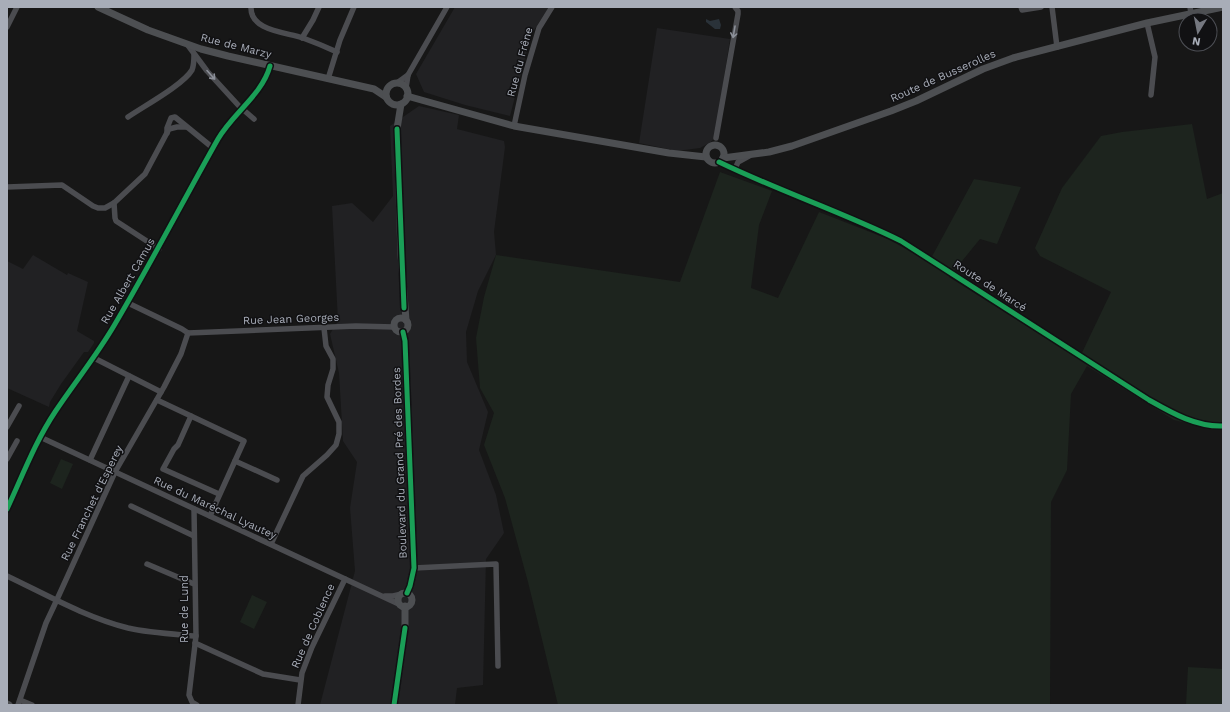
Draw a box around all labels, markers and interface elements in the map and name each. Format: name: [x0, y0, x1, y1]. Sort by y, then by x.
north arrow: [1178, 12, 1218, 52]
one-way arrow: [730, 25, 738, 38]
street label: Rue du Frêne: [504, 26, 536, 98]
street label: Rue de Marzy: [199, 31, 273, 61]
text: N: [1191, 34, 1201, 48]
street label: Route de Busserolles: [888, 47, 998, 105]
one-way arrow: [206, 69, 215, 80]
street label: Rue Albert Camus: [98, 236, 158, 326]
street label: Route de Marcé: [951, 258, 1029, 314]
street label: Rue Jean Georges: [243, 311, 339, 327]
street label: Boulevard du Grand Pré des Bordes: [390, 367, 410, 559]
street label: Rue Franchet d'Esperey: [58, 443, 126, 563]
street label: Rue du Maréchal Lyautey: [151, 474, 279, 542]
street label: Rue de Lund: [178, 575, 191, 643]
street label: Rue de Coblence: [289, 582, 337, 670]

